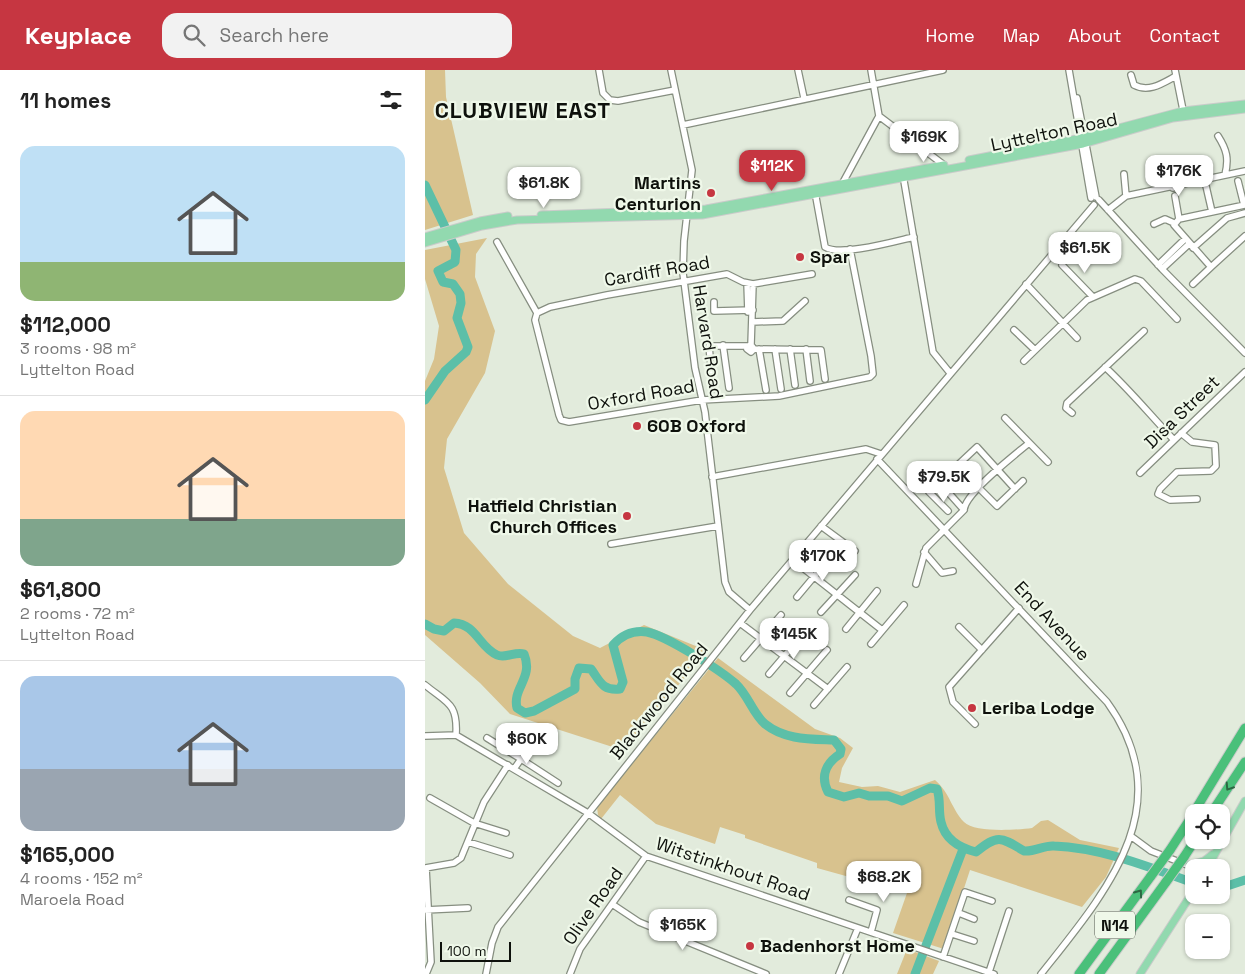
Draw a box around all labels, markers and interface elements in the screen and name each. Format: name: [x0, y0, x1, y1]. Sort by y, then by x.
search box: [162, 13, 512, 58]
text: Keyplace: [25, 20, 132, 51]
icon: search: [180, 21, 208, 49]
text: Search here: [220, 23, 329, 48]
text: Home: [926, 24, 975, 47]
text: Map: [1003, 24, 1040, 47]
text: About: [1068, 24, 1122, 47]
text: Contact: [1150, 24, 1220, 47]
icon: filters: [377, 86, 405, 114]
text: 11 homes: [20, 87, 111, 114]
district label: CLUBVIEW EAST: [435, 96, 611, 124]
street label: Lyttelton Road: [988, 107, 1119, 156]
pin: $169K: [889, 121, 959, 163]
text: $169K: [901, 126, 947, 147]
pin: $112K: [737, 150, 807, 192]
pin: $176K: [1144, 154, 1214, 197]
text: $112K: [750, 155, 794, 176]
text: $176K: [1156, 160, 1202, 181]
pin: $61.8K: [503, 166, 585, 209]
place label: Martins Centurion: [615, 171, 701, 215]
text: $61.8K: [518, 172, 570, 193]
icon: home: [168, 178, 258, 268]
marker: Martins Centurion: [705, 187, 717, 199]
pin: $61.5K: [1044, 232, 1126, 274]
text: $61.5K: [1059, 237, 1111, 258]
place label: Spar: [810, 245, 850, 268]
street label: Cardiff Road: [602, 250, 712, 291]
marker: Spar: [794, 251, 806, 263]
street label: Harvard Road: [688, 283, 729, 401]
text: $112,000: [20, 311, 111, 338]
text: 3 rooms · 98 m²: [20, 338, 136, 359]
text: Lyttelton Road: [20, 359, 135, 380]
street label: Disa Street: [1139, 370, 1224, 453]
street label: Oxford Road: [586, 374, 696, 415]
place label: 60B Oxford: [647, 414, 746, 437]
marker: 60B Oxford: [631, 420, 643, 432]
icon: home: [168, 444, 258, 534]
pin: $79.5K: [903, 460, 985, 503]
text: $79.5K: [918, 466, 970, 487]
place label: Hatfield Christian Church Offices: [468, 494, 617, 538]
marker: Hatfield Christian Church Offices: [621, 510, 633, 522]
pin: $170K: [788, 540, 858, 582]
text: $170K: [800, 545, 846, 566]
text: $61,800: [20, 576, 101, 603]
street label: End Avenue: [1010, 576, 1095, 665]
text: 2 rooms · 72 m²: [20, 603, 135, 624]
pin: $145K: [759, 618, 829, 660]
text: $145K: [771, 623, 817, 644]
text: Lyttelton Road: [20, 624, 135, 645]
street label: Blackwood Road: [604, 638, 713, 764]
place label: Leriba Lodge: [982, 696, 1095, 719]
marker: Leriba Lodge: [966, 702, 978, 714]
icon: home: [168, 709, 258, 799]
pin: $60K: [497, 722, 557, 765]
text: $60K: [507, 728, 547, 749]
one-way arrow: [1225, 782, 1235, 791]
map controls: [1185, 804, 1230, 959]
button: locate: [1185, 804, 1230, 849]
street label: Witstinkhout Road: [653, 831, 813, 906]
text: $165,000: [20, 841, 115, 868]
button: +: [1185, 859, 1230, 904]
pin: $68.2K: [843, 860, 925, 903]
street label: Olive Road: [557, 862, 628, 949]
text: $68.2K: [857, 866, 911, 887]
text: 4 rooms · 152 m²: [20, 868, 143, 889]
text: Maroela Road: [20, 889, 125, 910]
one-way arrow: [1133, 889, 1142, 898]
pin: $165K: [648, 908, 718, 951]
road number: N14: [1095, 912, 1135, 938]
text: $165K: [660, 914, 706, 935]
button: −: [1185, 914, 1230, 959]
place label: Badenhorst Home: [760, 934, 915, 957]
scale bar: [440, 939, 511, 962]
marker: Badenhorst Home: [744, 940, 756, 952]
text: 100 m: [447, 942, 486, 960]

